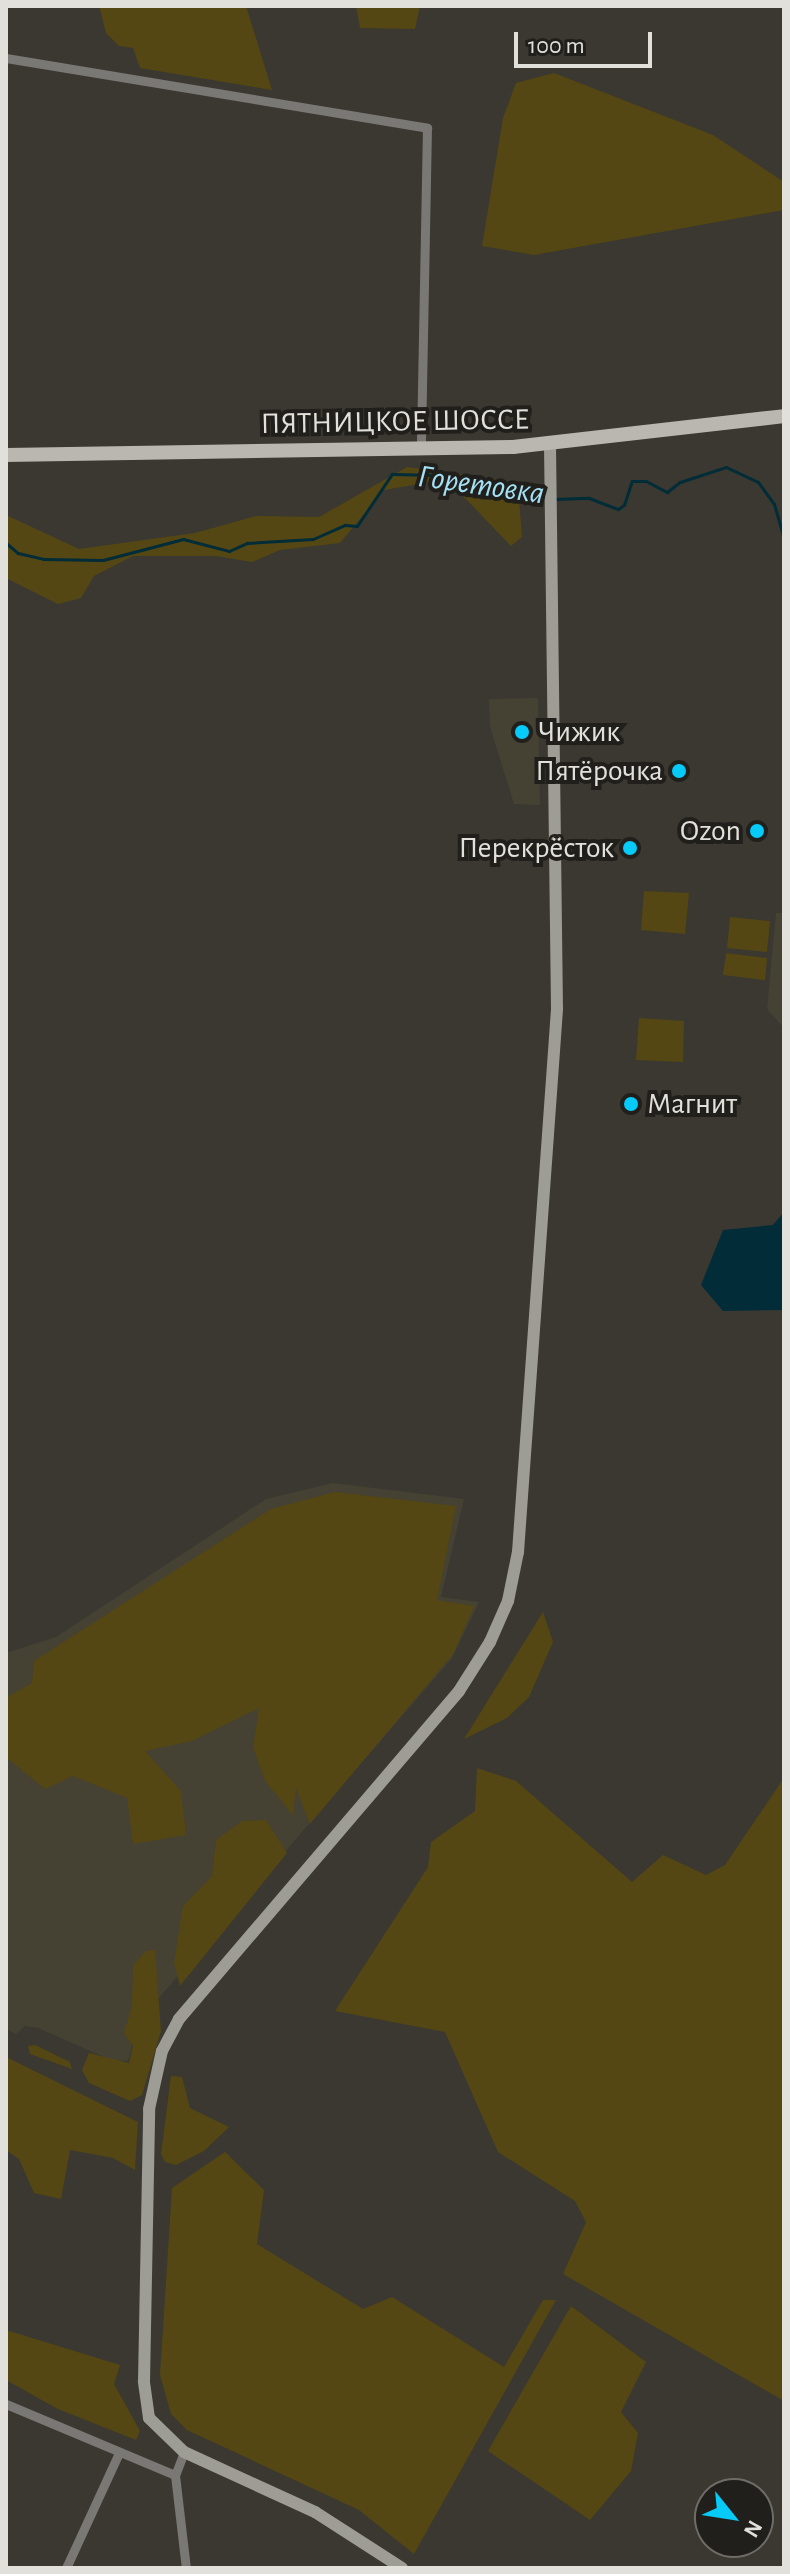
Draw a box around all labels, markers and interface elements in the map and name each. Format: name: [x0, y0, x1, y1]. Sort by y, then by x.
scale bar: [518, 16, 656, 66]
text: 100 m: [528, 34, 585, 58]
street label: ПЯТНИЦКОЕ ШОССЕ: [260, 402, 530, 442]
water label: Горетовка: [415, 457, 547, 513]
place label: Чижик: [538, 714, 620, 750]
marker: Чижик: [513, 723, 531, 741]
place label: Пятёрочка: [535, 753, 663, 789]
marker: Пятёрочка: [670, 762, 688, 780]
place label: Ozon: [680, 813, 741, 849]
marker: Ozon: [748, 822, 766, 840]
place label: Перекрёсток: [459, 830, 614, 866]
marker: Перекрёсток: [621, 839, 639, 857]
place label: Магнит: [647, 1086, 737, 1122]
marker: Магнит: [622, 1095, 640, 1113]
north arrow: [694, 2478, 774, 2558]
text: N: [740, 2517, 766, 2541]

